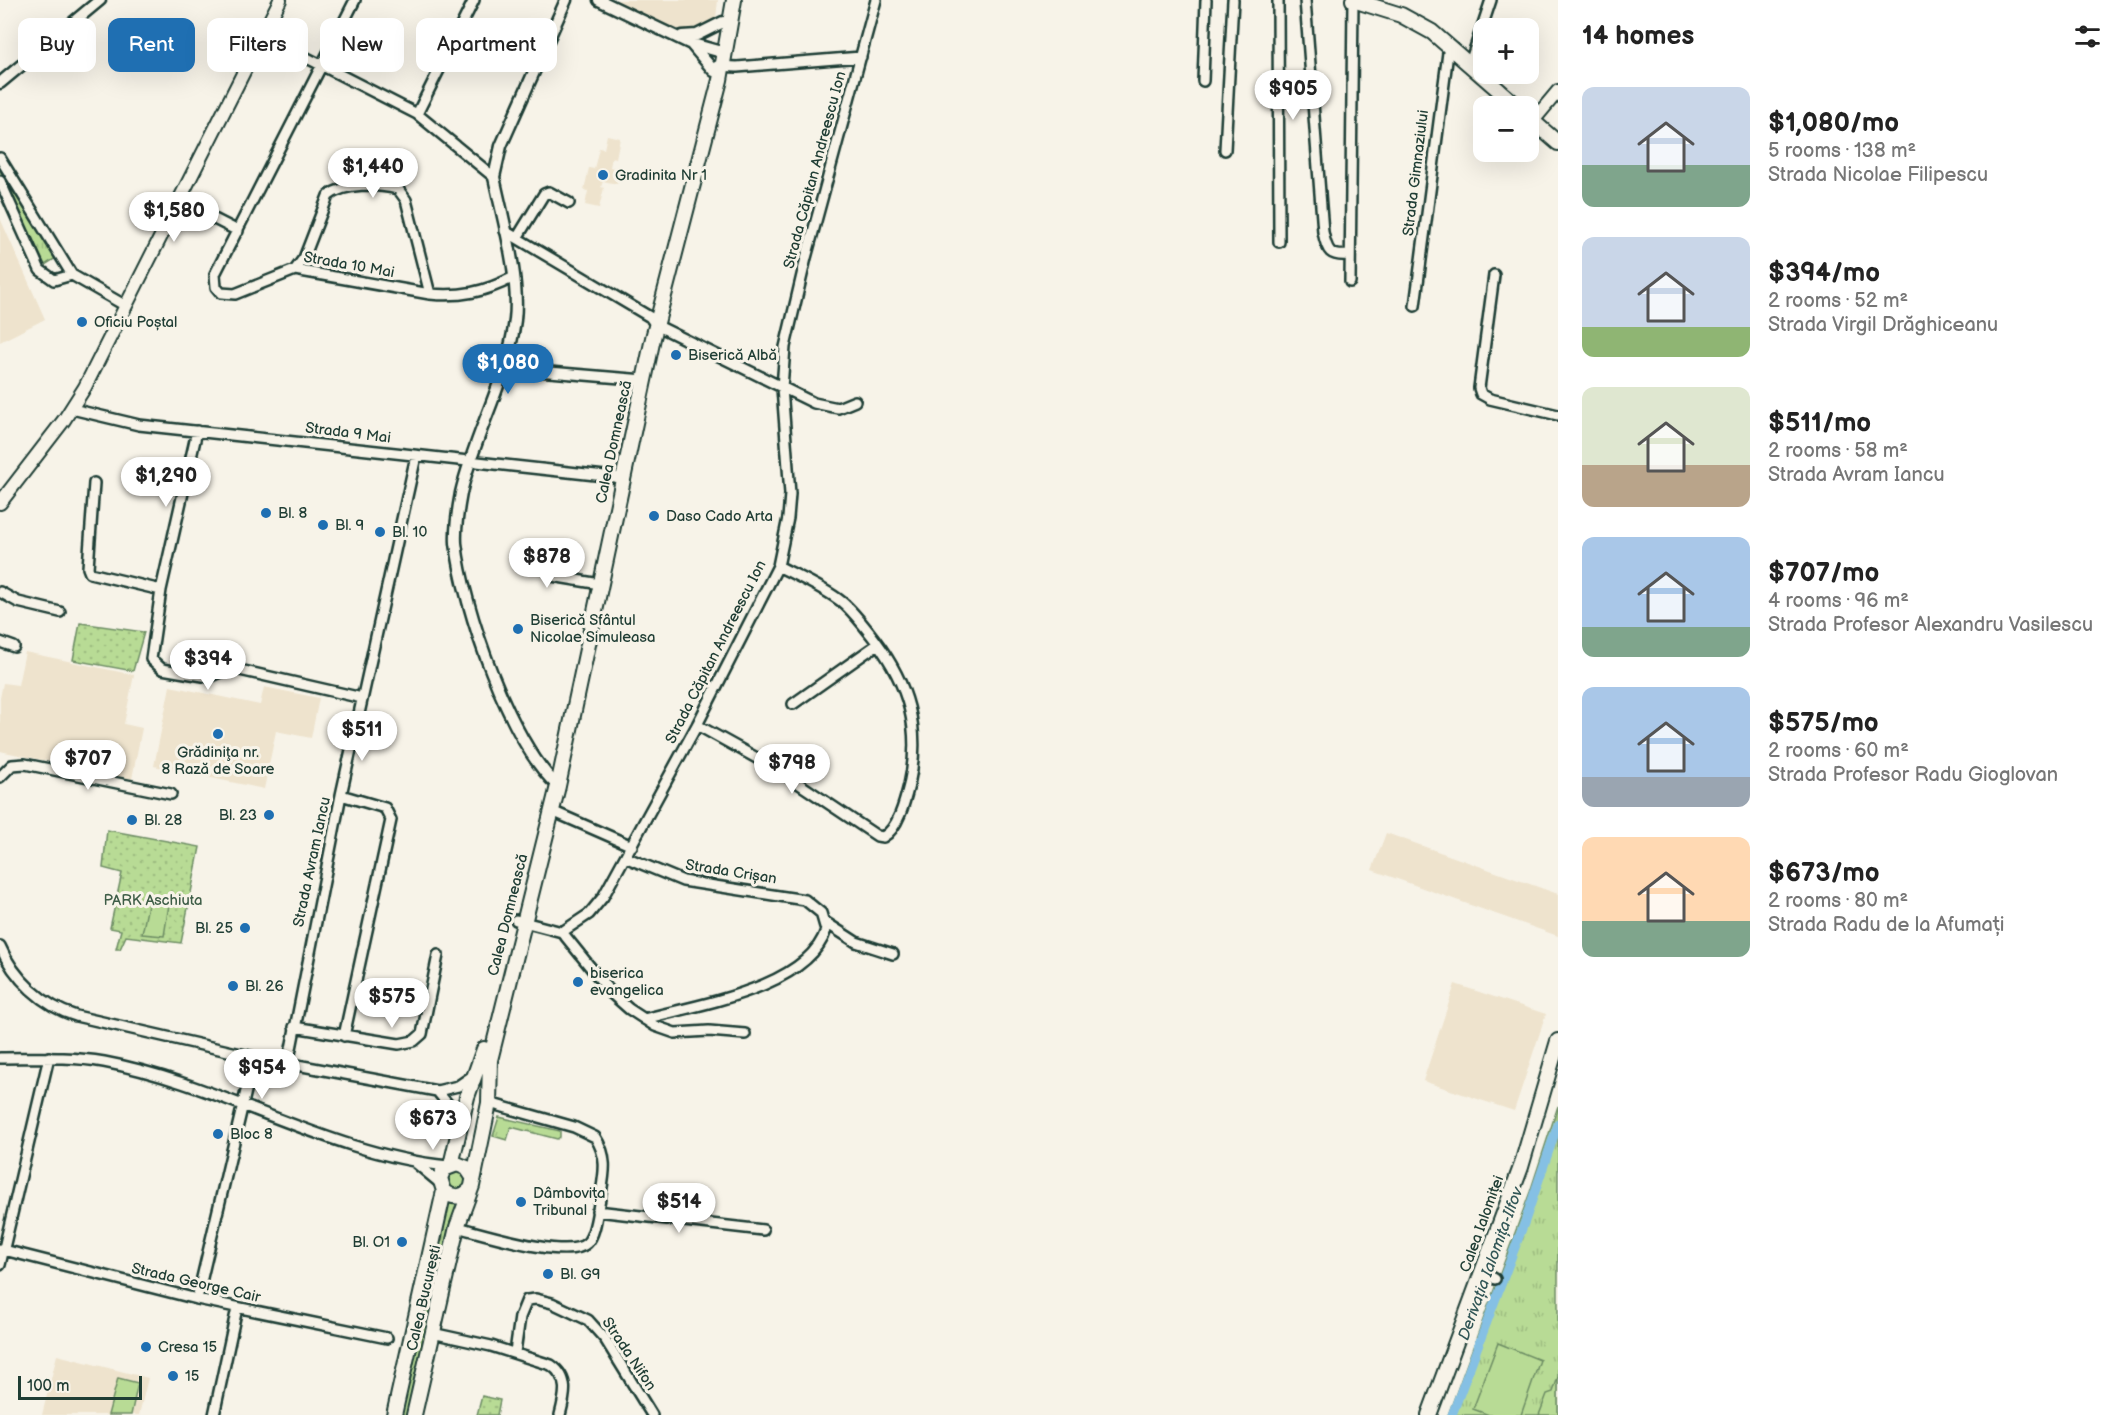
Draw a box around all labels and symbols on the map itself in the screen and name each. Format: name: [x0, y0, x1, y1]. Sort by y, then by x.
street label: Strada Căpitan Andreescu Ion: [779, 69, 851, 271]
pin: $905: [1257, 70, 1329, 121]
street label: Strada Gimnaziului: [1399, 109, 1433, 237]
pin: $1,440: [324, 148, 422, 199]
place label: Gradinita Nr 1: [615, 166, 707, 185]
marker: Gradinita Nr 1: [596, 168, 610, 182]
pin: $1,580: [125, 192, 223, 243]
street label: Strada 10 Mai: [302, 248, 396, 282]
place label: Oficiu Poștal: [94, 313, 177, 332]
marker: Oficiu Poștal: [75, 315, 89, 329]
pin: $1,080: [459, 344, 557, 395]
place label: Biserică Albă: [688, 346, 777, 365]
marker: Biserică Albă: [669, 348, 683, 362]
street label: Calea Domnească: [592, 379, 636, 505]
street label: Strada 9 Mai: [304, 418, 392, 448]
pin: $1,290: [117, 457, 215, 508]
place label: Bl. 8: [278, 504, 308, 523]
marker: Bl. 8: [259, 506, 273, 520]
place label: Daso Cado Arta: [666, 507, 773, 526]
marker: Daso Cado Arta: [647, 509, 661, 523]
place label: Bl. 9: [335, 516, 364, 535]
marker: Bl. 9: [316, 518, 330, 532]
place label: Bl. 10: [392, 523, 427, 542]
marker: Bl. 10: [373, 525, 387, 539]
pin: $878: [511, 538, 583, 589]
street label: Strada Căpitan Andreescu Ion: [661, 557, 771, 747]
place label: Biserică Sfântul Nicolae Simuleasa: [530, 611, 655, 647]
marker: Biserică Sfântul Nicolae Simuleasa: [511, 622, 525, 636]
pin: $394: [172, 640, 244, 691]
pin: $511: [326, 711, 398, 762]
marker: Grădiniţa nr. 8 Rază de Soare: [211, 727, 225, 741]
pin: $707: [52, 740, 124, 791]
place label: Grădiniţa nr. 8 Rază de Soare: [162, 743, 275, 779]
pin: $798: [756, 744, 828, 795]
street label: Strada Avram Iancu: [289, 795, 335, 929]
place label: Bl. 23: [219, 806, 257, 825]
marker: Bl. 23: [262, 808, 276, 822]
place label: Bl. 28: [144, 811, 182, 830]
marker: Bl. 28: [125, 813, 139, 827]
street label: Calea Domnească: [484, 852, 532, 978]
street label: Strada Crișan: [684, 855, 778, 889]
park label: PARK Aschiuta: [104, 891, 202, 910]
place label: Bl. 25: [195, 919, 233, 938]
marker: Bl. 25: [238, 921, 252, 935]
place label: biserica evangelica: [590, 964, 664, 1000]
marker: biserica evangelica: [571, 975, 585, 989]
place label: Bl. 26: [245, 977, 284, 996]
pin: $575: [356, 978, 428, 1029]
marker: Bl. 26: [226, 979, 240, 993]
pin: $954: [226, 1049, 298, 1100]
pin: $673: [397, 1100, 469, 1151]
place label: Bloc 8: [230, 1125, 273, 1144]
marker: Bloc 8: [211, 1127, 225, 1141]
street label: Calea Ialomiței: [1456, 1173, 1508, 1275]
pin: $514: [643, 1183, 715, 1234]
place label: Dâmbovița Tribunal: [533, 1184, 605, 1220]
water label: Derivația Ialomița-Ilfov: [1454, 1184, 1528, 1343]
marker: Dâmbovița Tribunal: [514, 1195, 528, 1209]
place label: Bl. O1: [352, 1233, 390, 1252]
marker: Bl. O1: [395, 1235, 409, 1249]
street label: Calea București: [403, 1243, 445, 1353]
street label: Strada George Cair: [130, 1259, 263, 1307]
place label: Bl. G9: [560, 1265, 601, 1284]
marker: Bl. G9: [541, 1267, 555, 1281]
street label: Strada Nifon: [598, 1314, 660, 1394]
place label: Cresa 15: [158, 1338, 217, 1357]
marker: Cresa 15: [139, 1340, 153, 1354]
place label: 15: [185, 1367, 199, 1386]
marker: 15: [166, 1369, 180, 1383]
scale bar: [18, 1373, 142, 1400]

